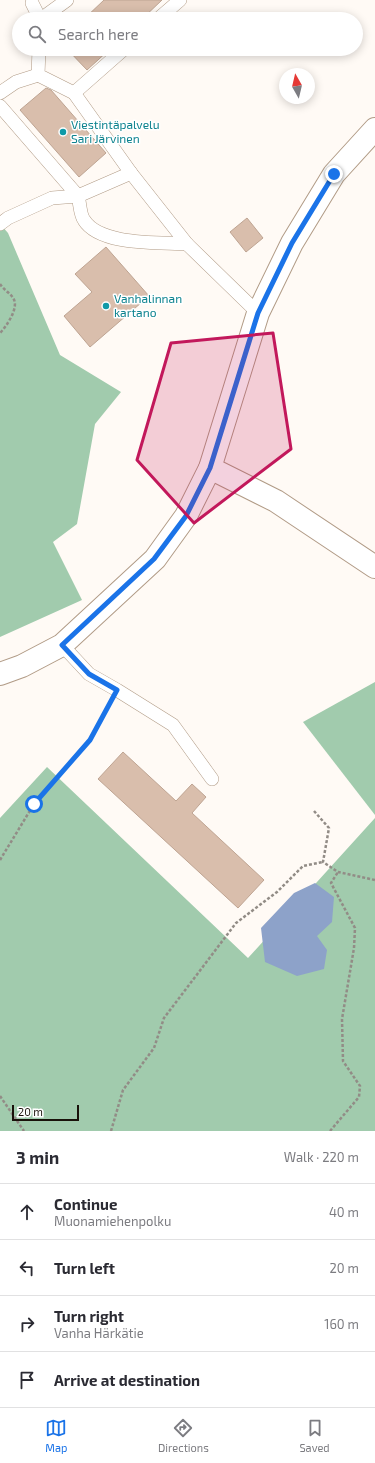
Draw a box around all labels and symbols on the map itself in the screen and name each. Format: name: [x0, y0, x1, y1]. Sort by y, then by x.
north arrow: [279, 68, 315, 104]
place label: Viestintäpalvelu Sari Järvinen: [71, 117, 160, 145]
marker: Viestintäpalvelu Sari Järvinen: [58, 127, 68, 137]
route end: [325, 165, 343, 183]
place label: Vanhalinnan kartano: [114, 291, 182, 319]
marker: Vanhalinnan kartano: [101, 301, 111, 311]
route start: [25, 795, 43, 813]
scale bar: [12, 1103, 79, 1122]

